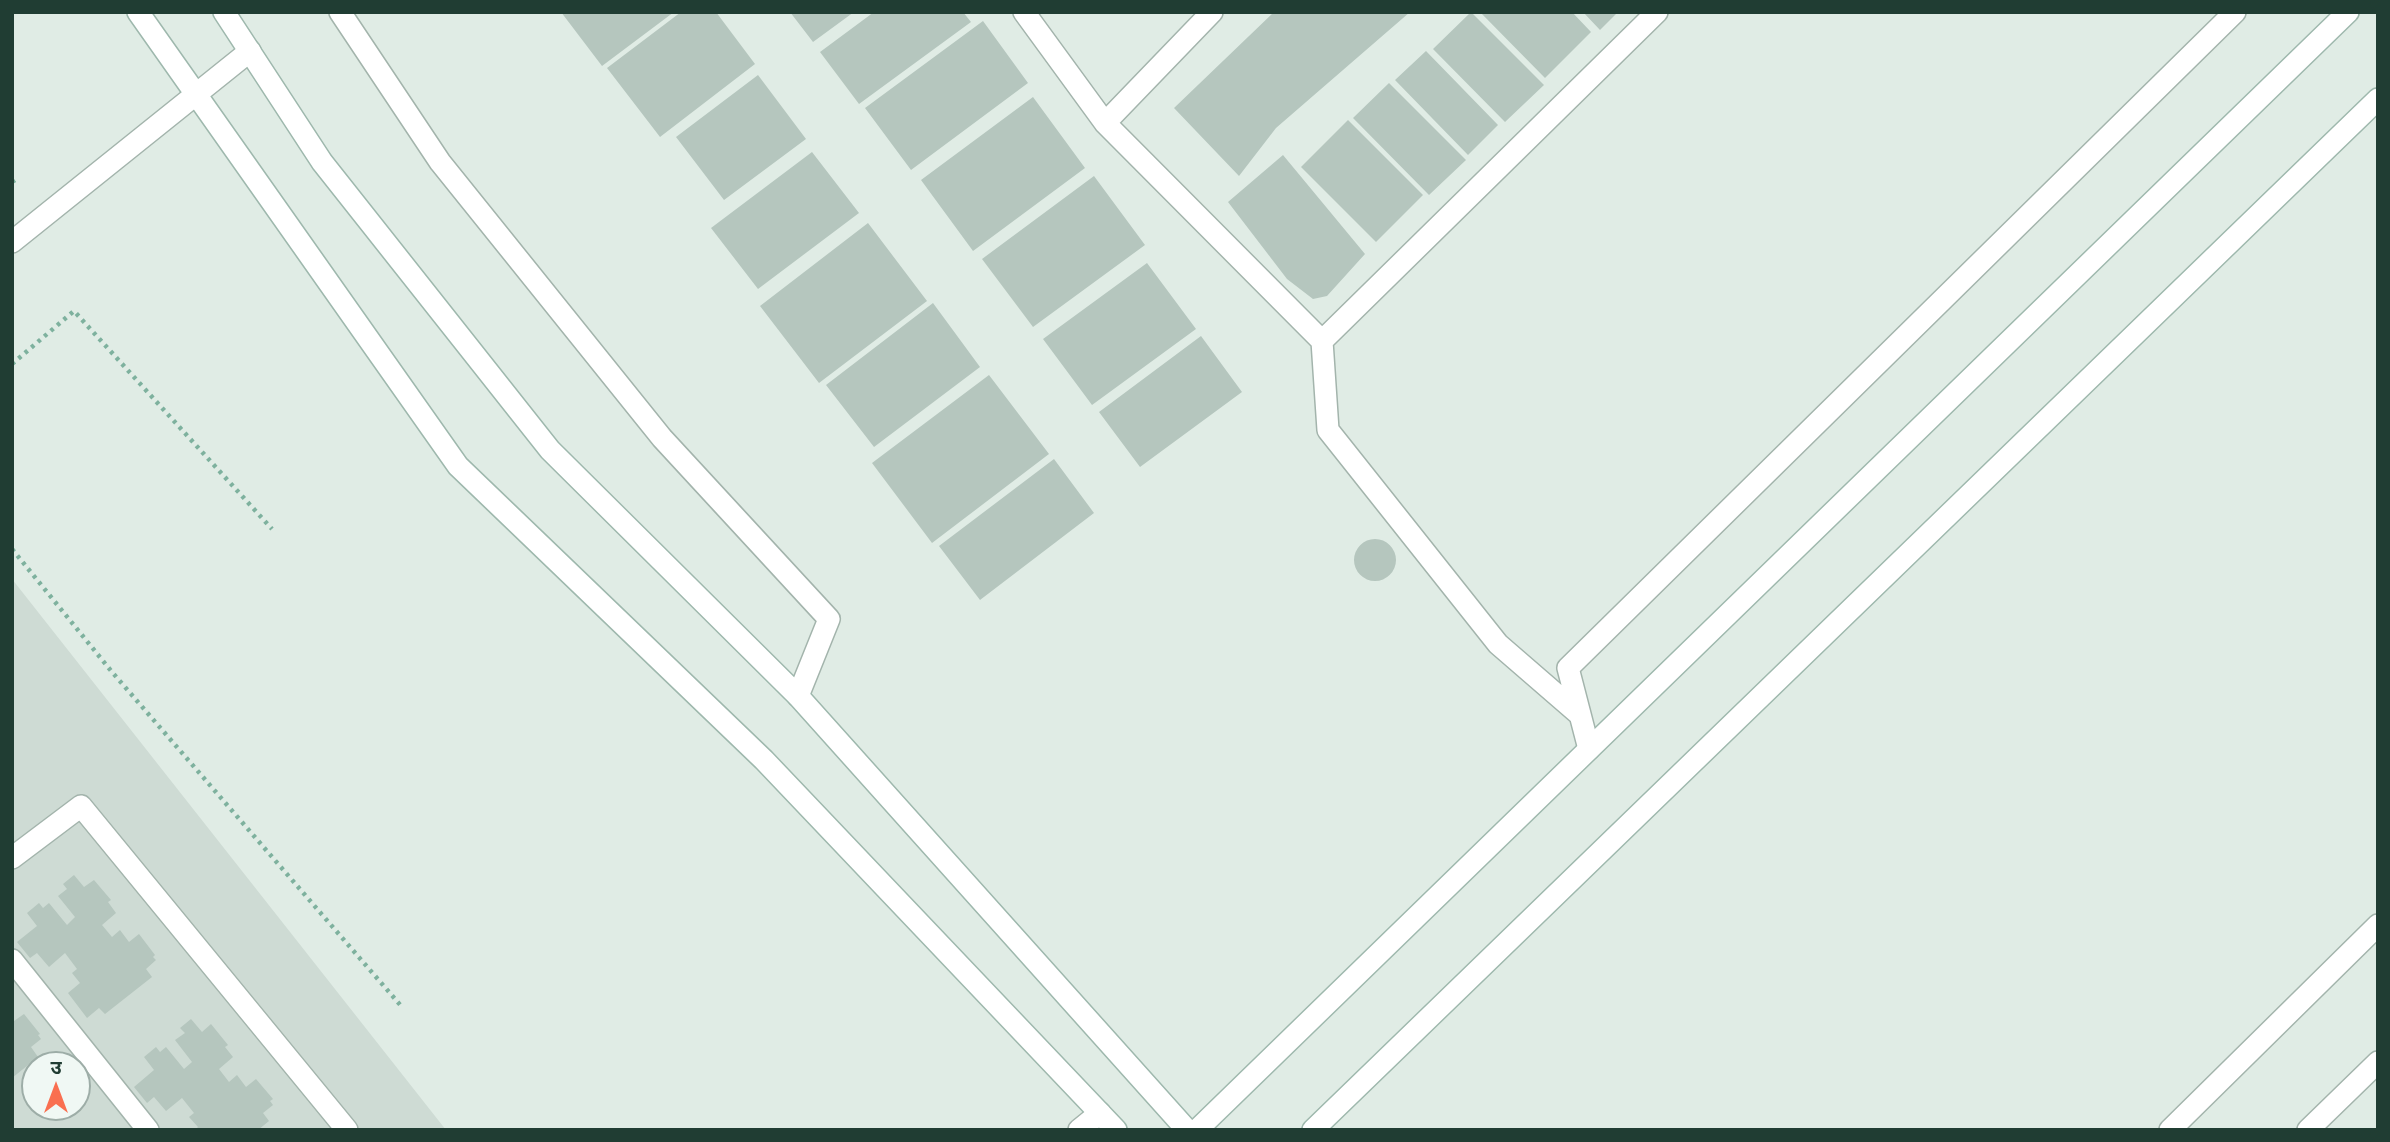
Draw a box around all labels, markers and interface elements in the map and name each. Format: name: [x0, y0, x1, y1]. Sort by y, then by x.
north arrow: [21, 1051, 91, 1121]
text: उ: [50, 1055, 62, 1079]

